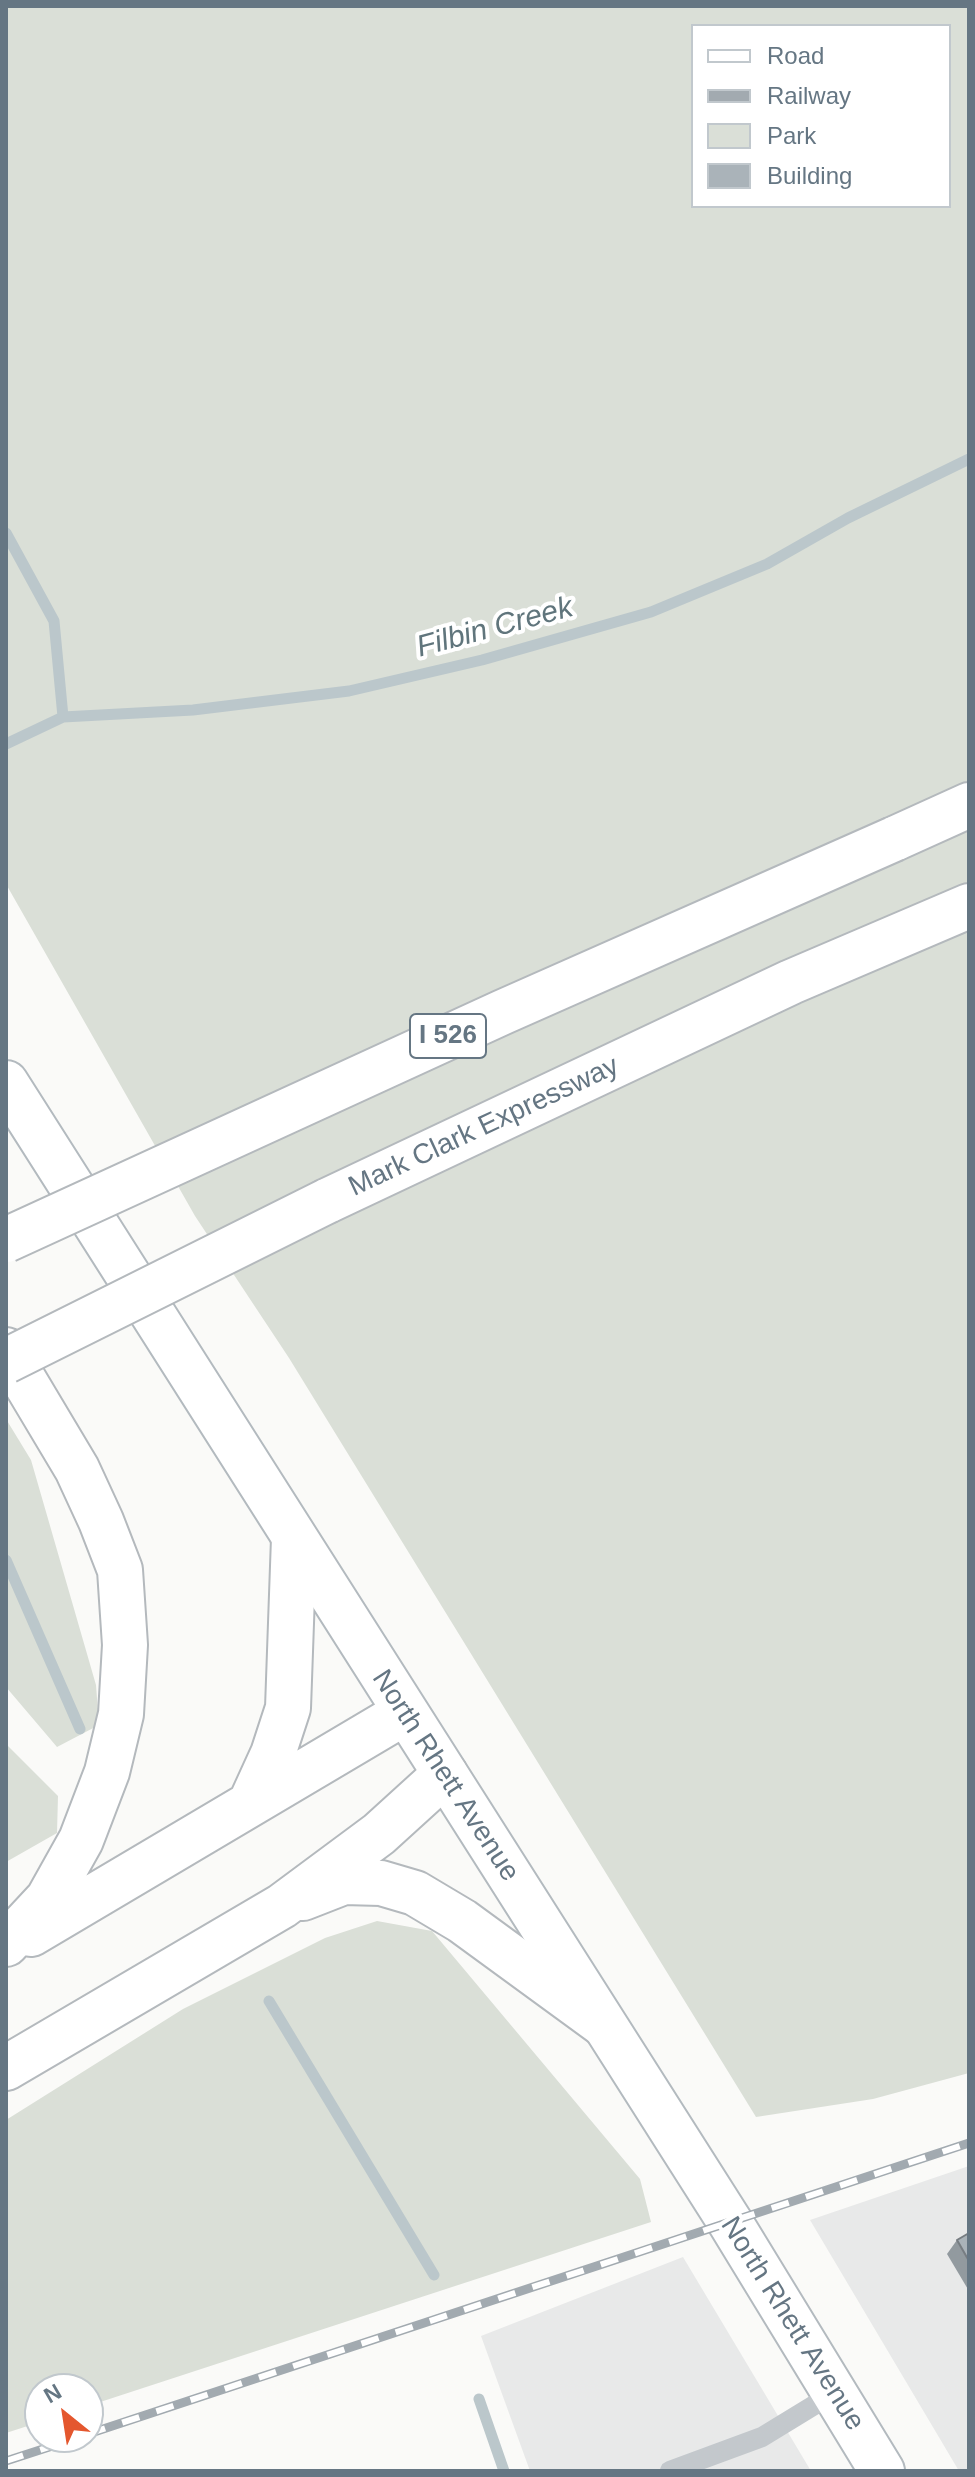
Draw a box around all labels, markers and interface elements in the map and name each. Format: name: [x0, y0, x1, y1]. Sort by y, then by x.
legend: [691, 24, 951, 208]
text: Road: [767, 42, 824, 69]
text: Railway: [767, 82, 851, 109]
text: Park: [767, 122, 816, 149]
text: Building: [767, 162, 852, 189]
water label: Filbin Creek: [413, 590, 577, 666]
road number: I 526: [410, 1014, 486, 1058]
street label: Mark Clark Expressway: [344, 1050, 624, 1204]
street label: North Rhett Avenue: [364, 1664, 526, 1888]
street label: North Rhett Avenue: [713, 2211, 871, 2437]
north arrow: [24, 2373, 104, 2453]
text: N: [40, 2379, 66, 2408]

